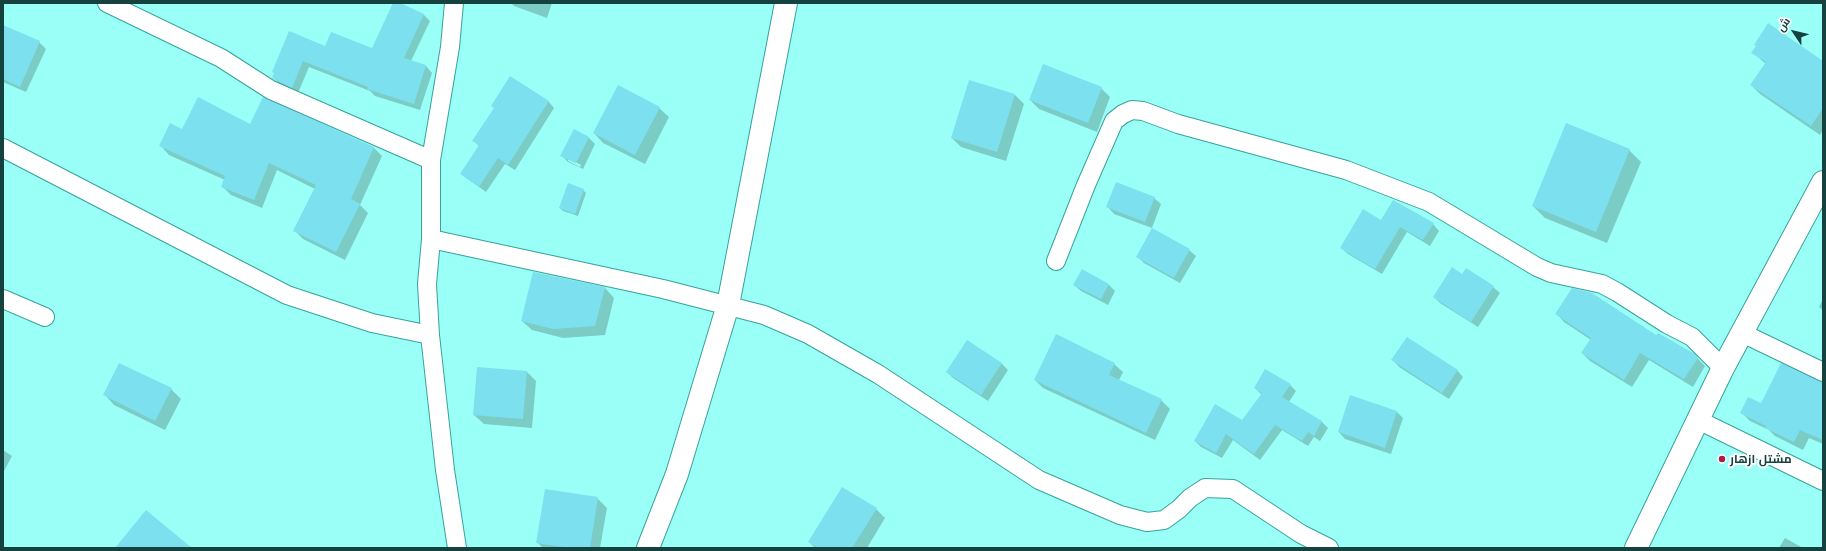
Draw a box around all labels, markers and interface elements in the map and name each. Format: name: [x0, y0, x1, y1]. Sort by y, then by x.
north arrow: [1774, 12, 1814, 52]
text: ش: [1774, 15, 1793, 34]
place label: مشتل ازهار: [1730, 452, 1792, 466]
marker: مشتل ازهار: [1717, 454, 1727, 464]

